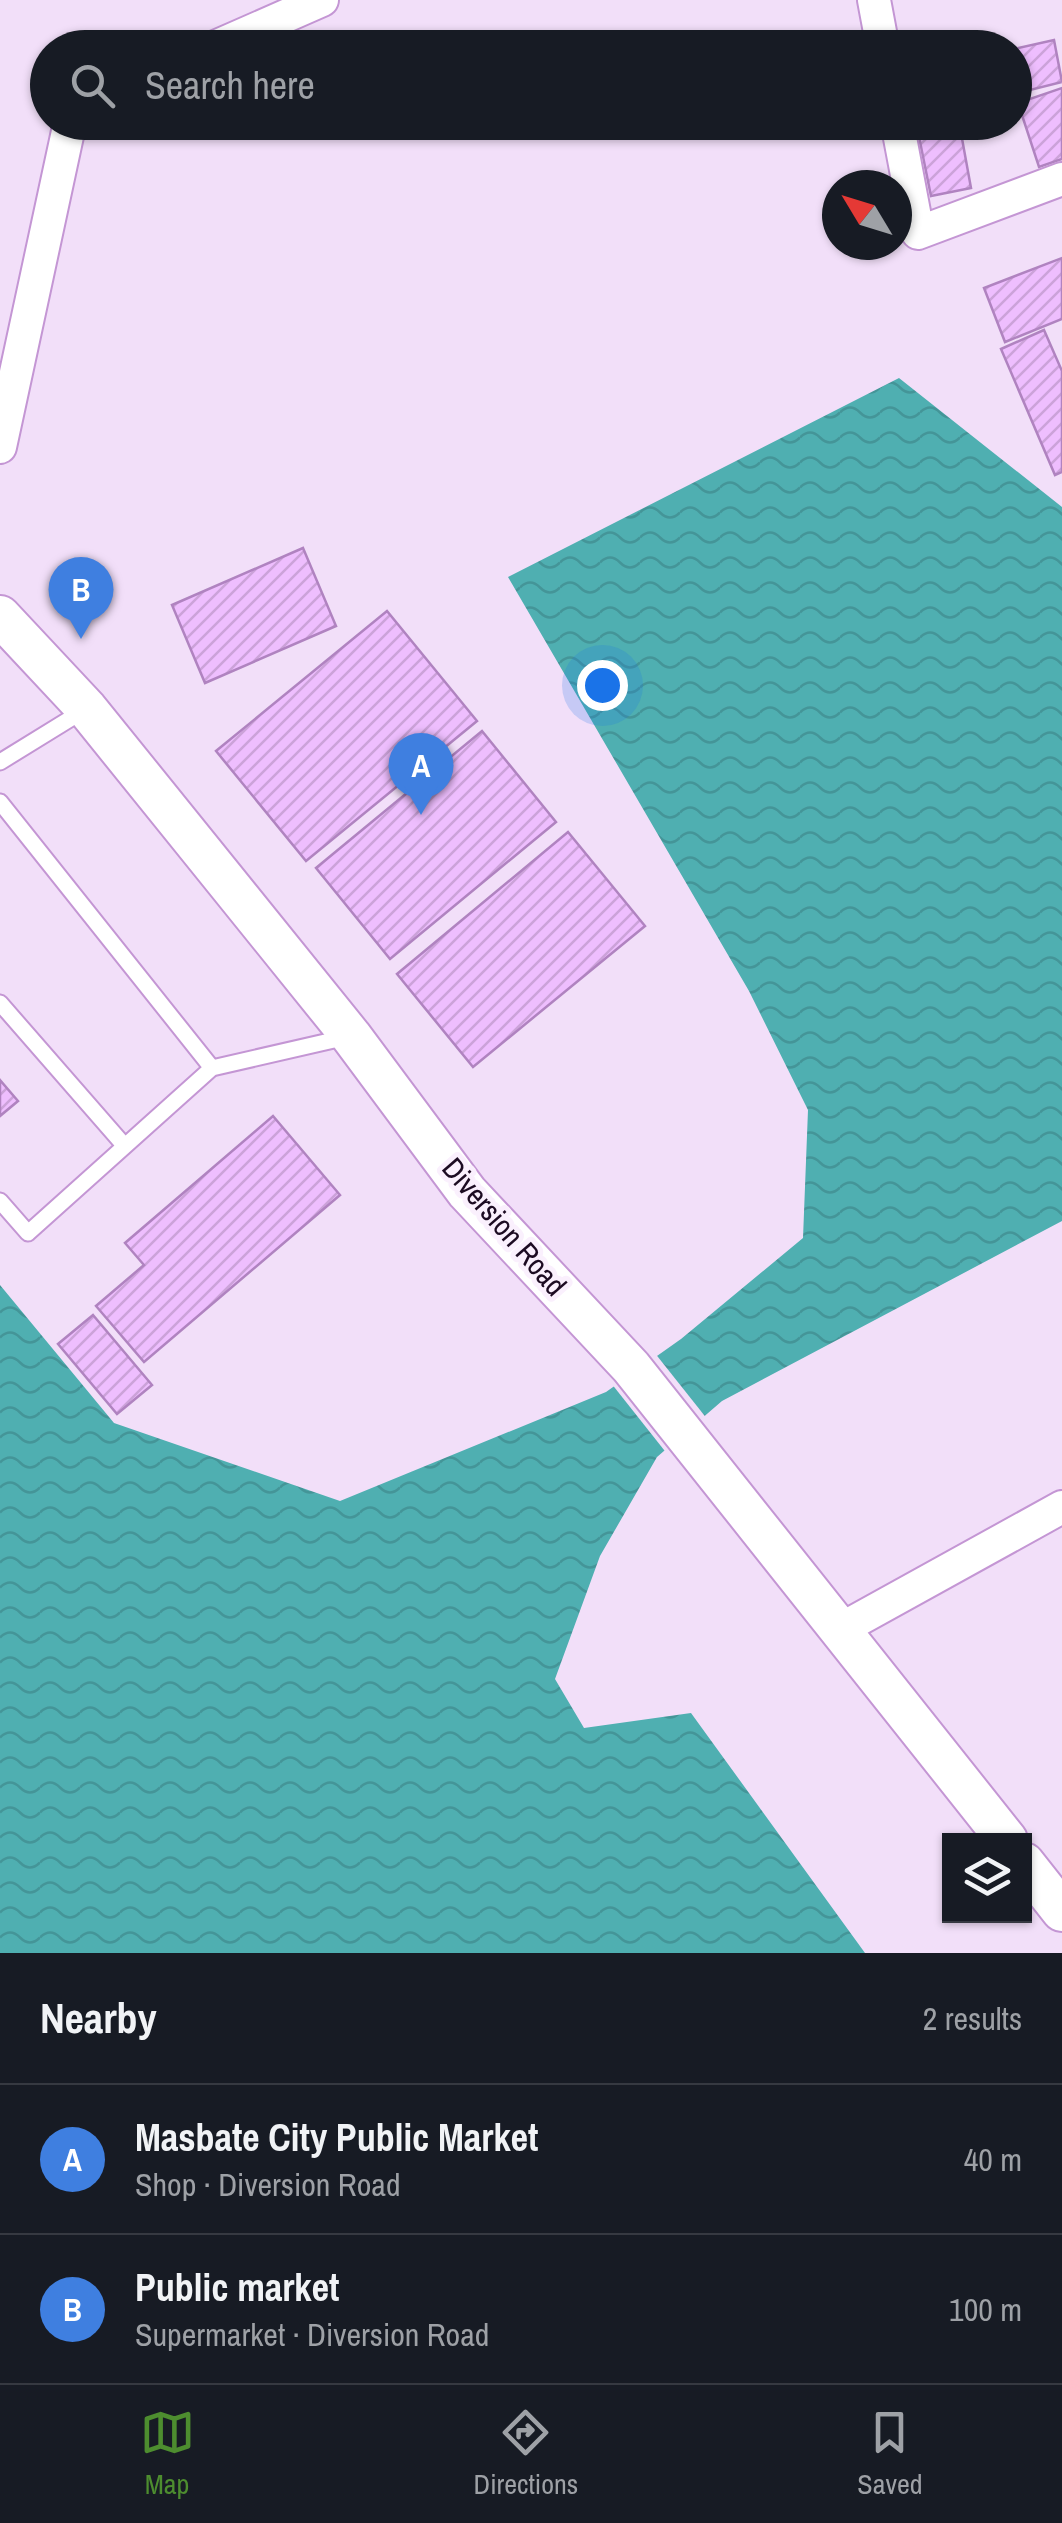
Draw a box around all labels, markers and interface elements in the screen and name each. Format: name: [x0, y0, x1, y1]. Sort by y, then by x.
search box: [30, 30, 1032, 140]
icon: search: [65, 58, 120, 113]
text: Search here: [145, 60, 315, 111]
north arrow: [822, 170, 912, 260]
pin: B: [48, 556, 114, 639]
your location: [577, 660, 628, 711]
pin: A: [388, 732, 454, 815]
street label: Diversion Road: [434, 1149, 576, 1304]
map controls: [942, 1833, 1032, 1923]
button: layers: [942, 1833, 1032, 1923]
text: Nearby: [40, 1990, 157, 2046]
text: 2 results: [923, 1997, 1022, 2040]
text: Masbate City Public Market: [135, 2112, 539, 2163]
text: A: [63, 2138, 82, 2181]
text: 40 m: [964, 2138, 1022, 2181]
text: Shop · Diversion Road: [135, 2163, 400, 2206]
text: Public market: [135, 2262, 339, 2313]
text: B: [63, 2288, 82, 2331]
text: 100 m: [949, 2288, 1022, 2331]
text: Supermarket · Diversion Road: [135, 2313, 489, 2356]
tab: Map: [140, 2405, 195, 2503]
tab: Directions: [474, 2405, 578, 2503]
tab: Saved: [857, 2405, 922, 2503]

